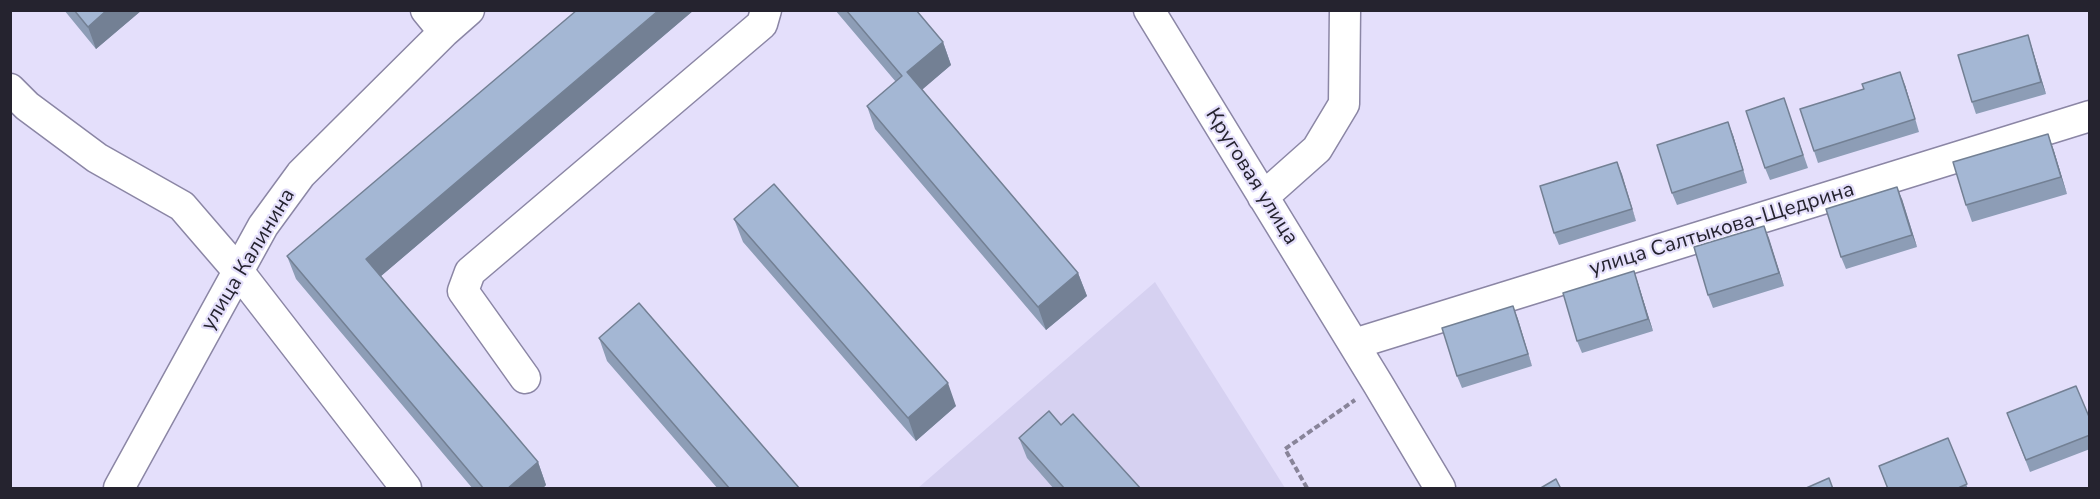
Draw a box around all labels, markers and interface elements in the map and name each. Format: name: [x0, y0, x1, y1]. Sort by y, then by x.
street label: Круговая улица: [1199, 104, 1303, 250]
street label: улица Салтыкова-Щедрина: [1587, 178, 1857, 282]
street label: улица Калинина: [197, 184, 301, 336]

